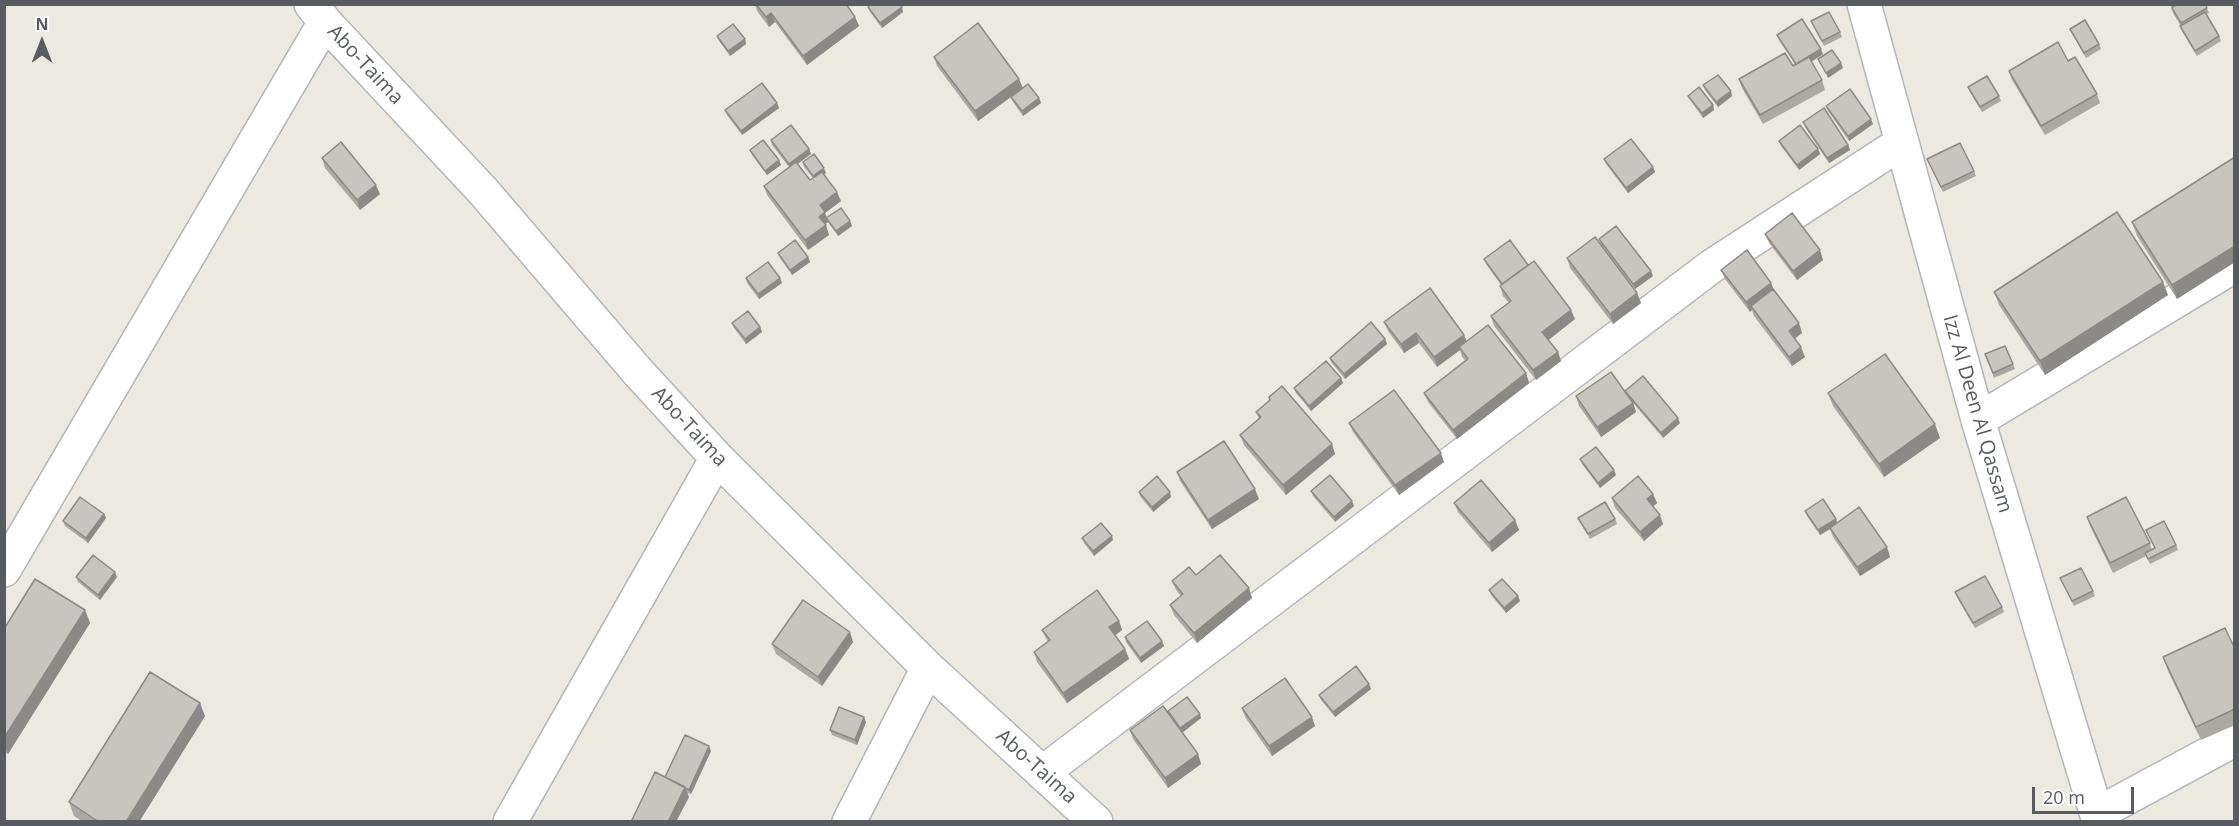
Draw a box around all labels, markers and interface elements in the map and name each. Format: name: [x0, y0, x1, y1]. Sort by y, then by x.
north arrow: [12, 12, 72, 72]
text: N: [35, 13, 49, 35]
street label: Abo-Taima: [322, 20, 408, 110]
street label: Izz Al Deen Al Qassam: [1937, 312, 2017, 516]
street label: Abo-Taima: [646, 382, 732, 472]
street label: Abo-Taima: [991, 725, 1081, 809]
scale bar: [2035, 775, 2137, 813]
text: 20 m: [2043, 785, 2085, 809]

